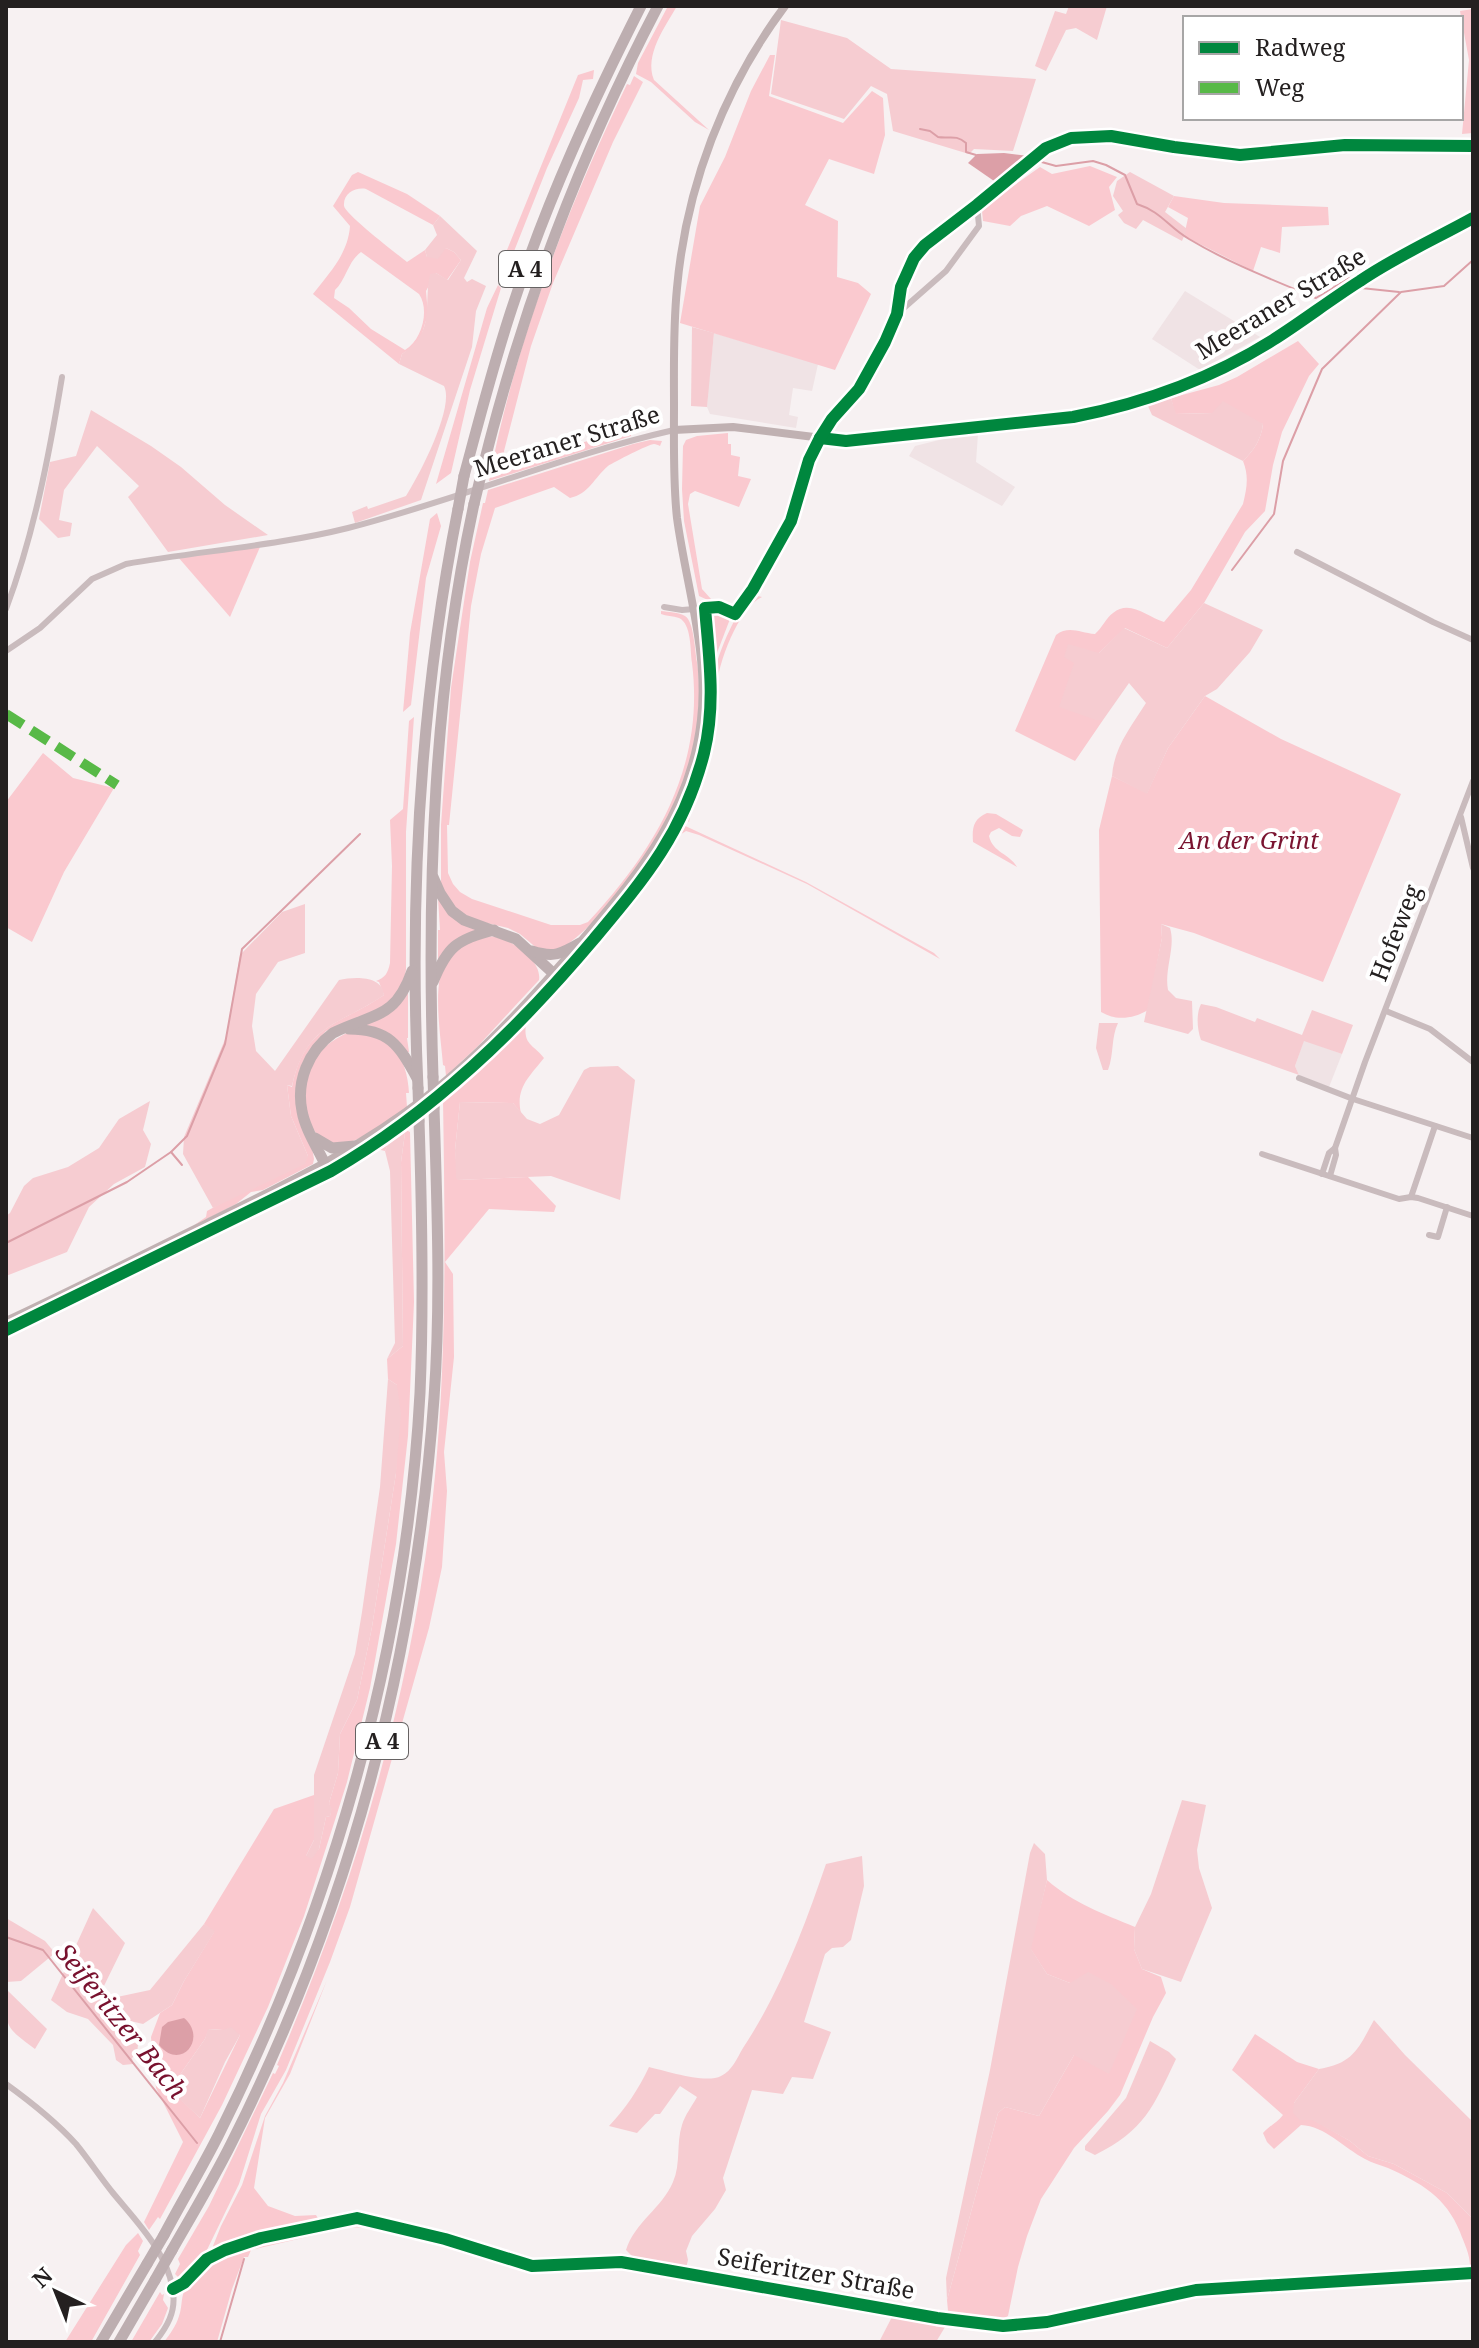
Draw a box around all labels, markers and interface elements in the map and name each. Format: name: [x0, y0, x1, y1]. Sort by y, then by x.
legend: [1183, 16, 1463, 120]
text: Radweg: [1255, 30, 1346, 63]
text: Weg: [1255, 70, 1305, 103]
street label: Meeraner Straße: [1189, 239, 1371, 366]
road number: A 4: [499, 251, 551, 287]
street label: Meeraner Straße: [470, 397, 663, 485]
park label: An der Grint: [1177, 823, 1319, 856]
street label: Hofeweg: [1361, 879, 1428, 986]
road number: A 4: [356, 1723, 408, 1759]
water label: Seiferitzer Bach: [48, 1935, 196, 2106]
street label: Seiferitzer Straße: [715, 2239, 917, 2306]
north arrow: [16, 2252, 96, 2332]
text: N: [25, 2260, 58, 2294]

